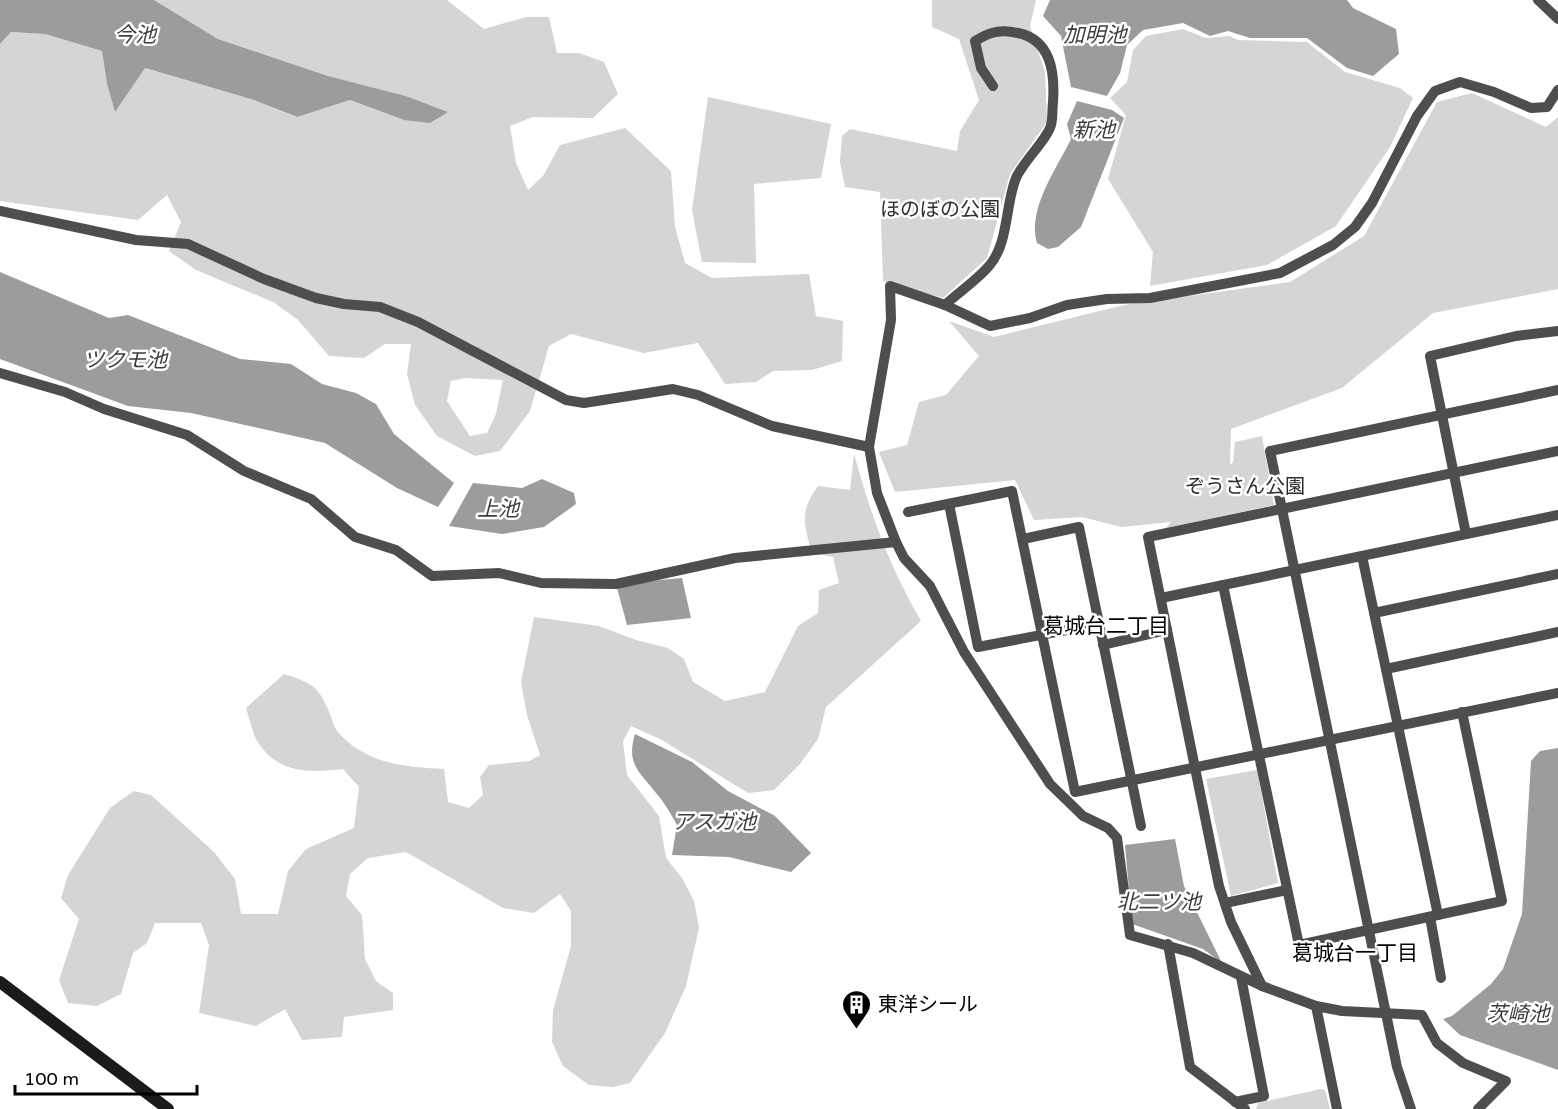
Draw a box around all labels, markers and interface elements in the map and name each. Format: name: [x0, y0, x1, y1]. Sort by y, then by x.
water label: 今池: [114, 23, 158, 48]
water label: 加明池: [1064, 23, 1128, 48]
water label: 新池: [1073, 118, 1117, 143]
park label: ほのぼの公園: [880, 198, 1000, 222]
water label: ツクモ池: [83, 348, 169, 373]
park label: ぞうさん公園: [1185, 475, 1305, 499]
water label: 上池: [477, 497, 521, 522]
district label: 葛城台二丁目: [1043, 614, 1169, 639]
water label: アスガ池: [672, 810, 758, 835]
water label: 北二ツ池: [1117, 890, 1203, 915]
district label: 葛城台一丁目: [1292, 941, 1418, 966]
building icon: 東洋シール: [841, 988, 873, 1030]
place label: 東洋シール: [878, 993, 978, 1017]
water label: 茨崎池: [1487, 1002, 1551, 1027]
scale bar: [15, 1058, 196, 1096]
text: 100 m: [24, 1068, 79, 1090]

